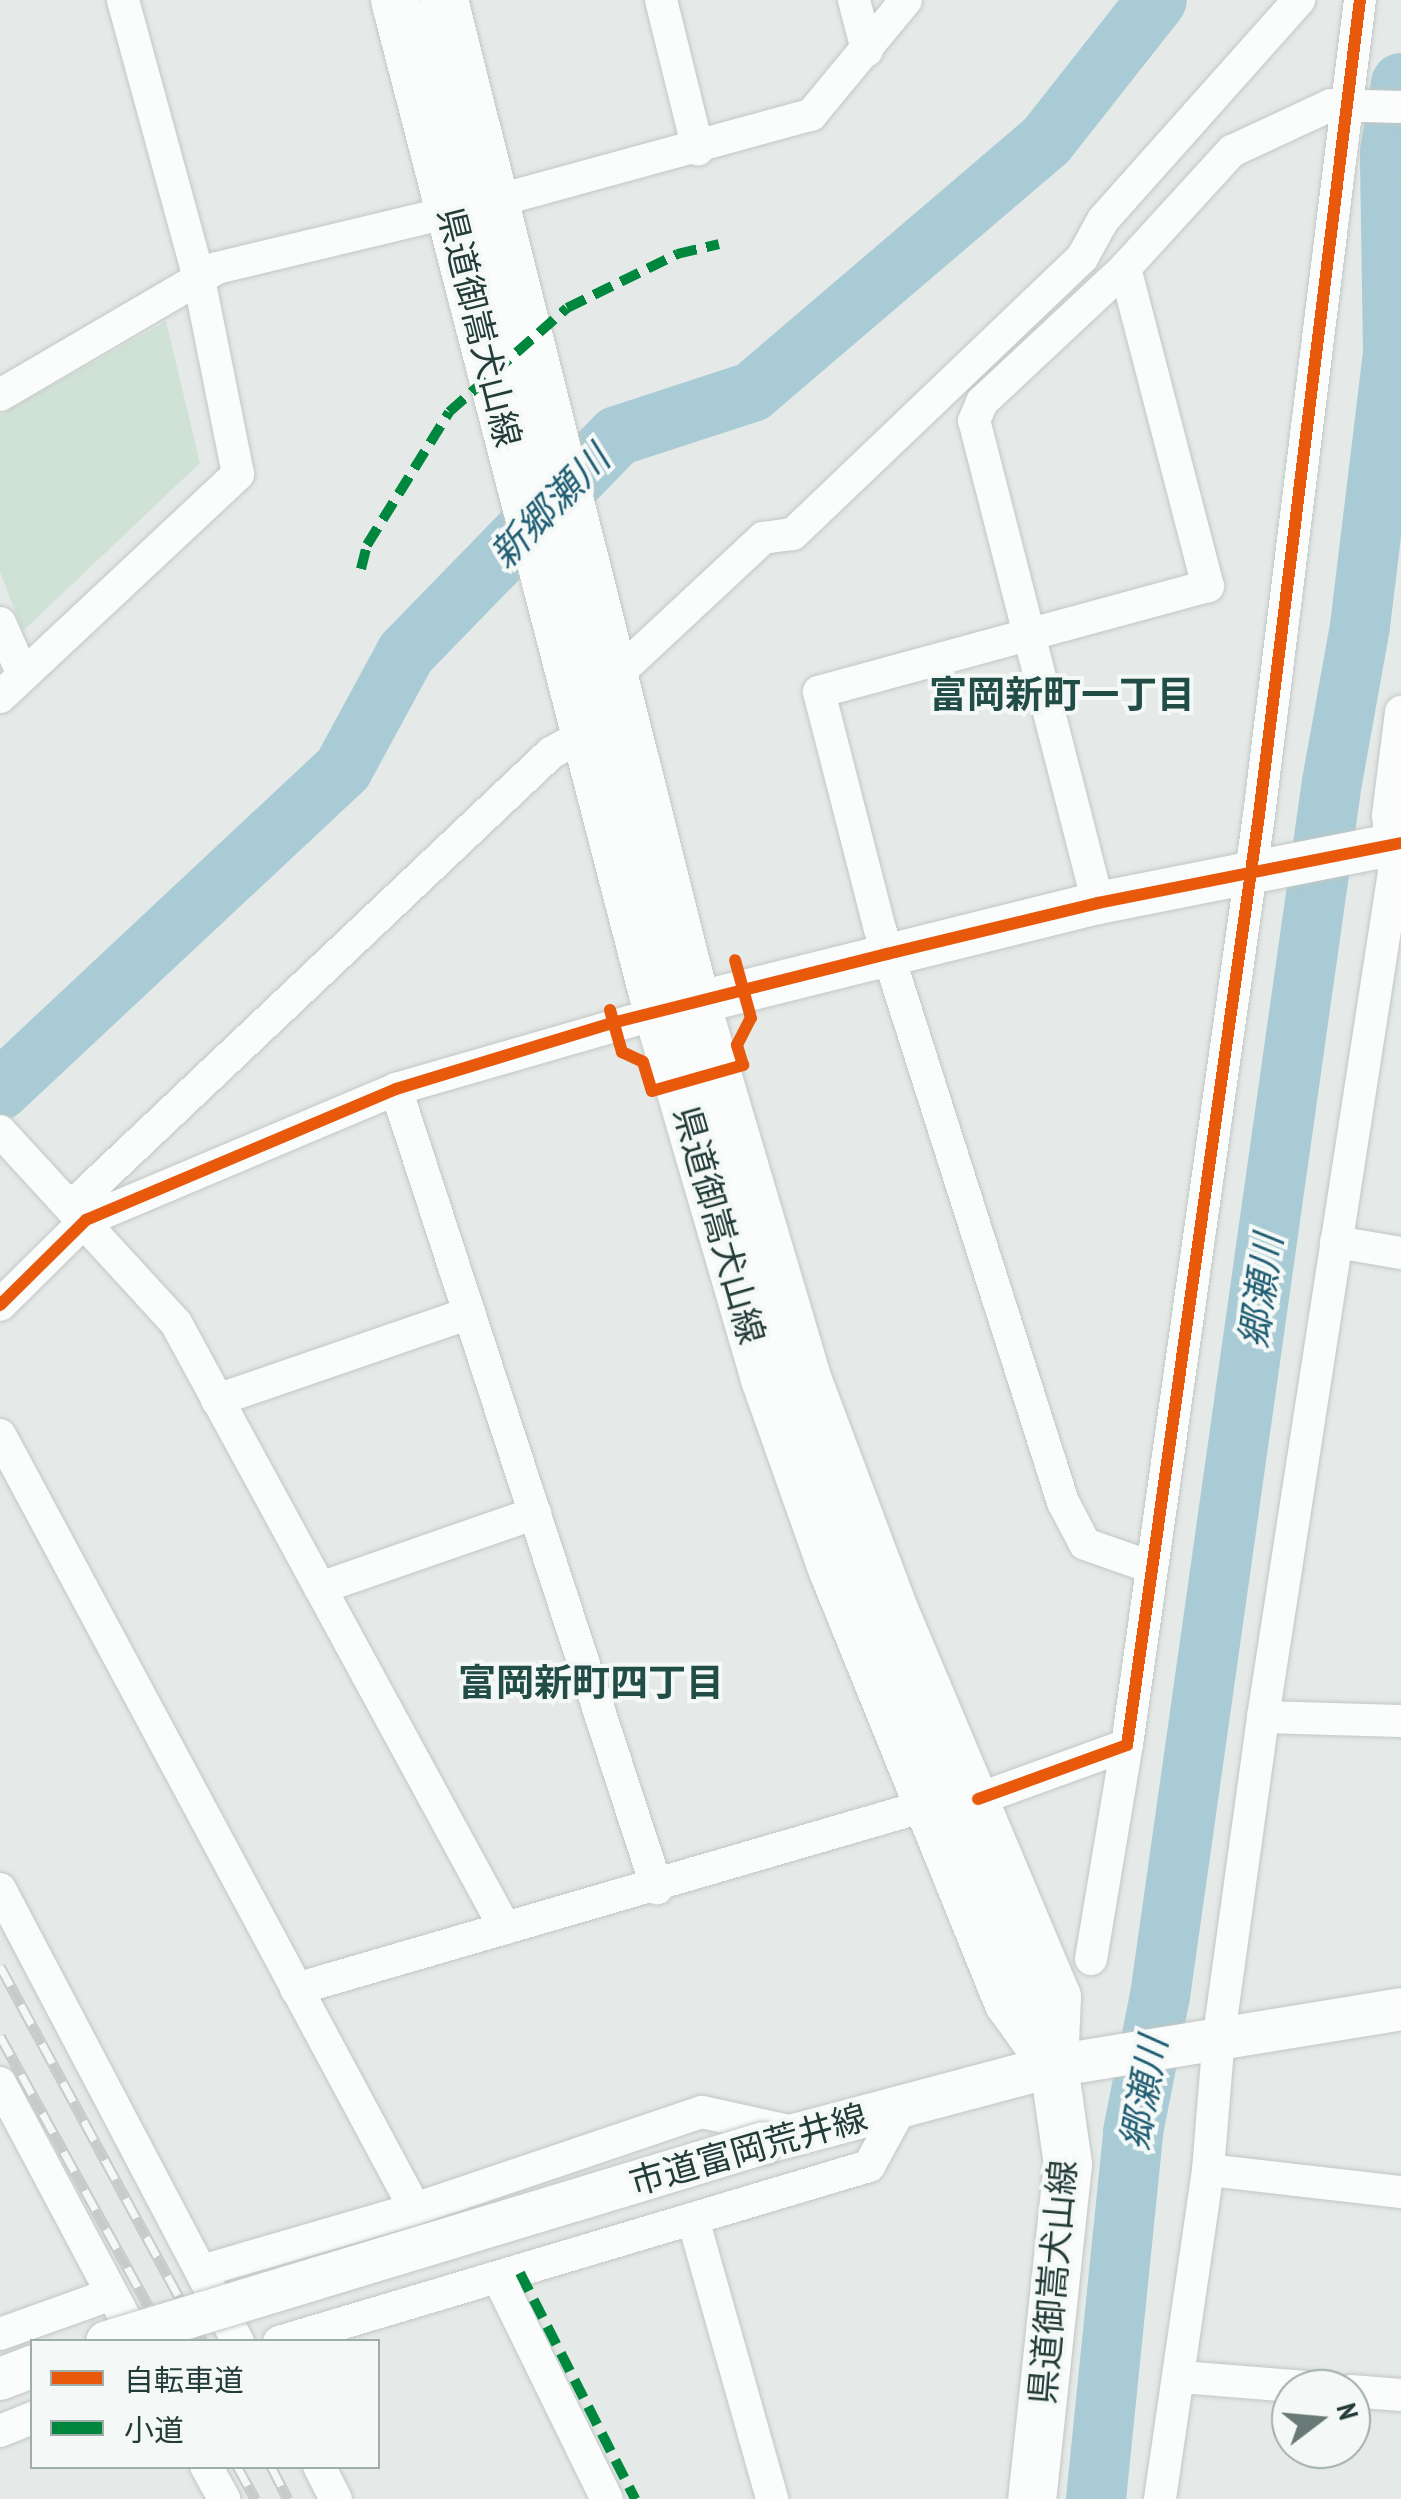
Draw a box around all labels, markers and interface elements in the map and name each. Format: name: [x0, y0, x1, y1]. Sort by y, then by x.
street label: 県道御嵩犬山線: [430, 203, 530, 451]
water label: 新郷瀬川: [480, 435, 618, 577]
district label: 富岡新町一丁目: [929, 671, 1195, 717]
street label: 県道御嵩犬山線: [666, 1101, 774, 1349]
water label: 郷瀬川: [1229, 1231, 1291, 1351]
district label: 富岡新町四丁目: [458, 1659, 724, 1705]
water label: 郷瀬川: [1111, 2033, 1175, 2153]
street label: 市道富岡荒井線: [624, 2095, 872, 2203]
street label: 県道御嵩犬山線: [1020, 2158, 1084, 2406]
legend: [30, 2339, 380, 2469]
text: 自転車道: [124, 2360, 244, 2399]
north arrow: [1271, 2369, 1371, 2469]
text: N: [1329, 2399, 1368, 2424]
text: 小道: [124, 2410, 184, 2449]

